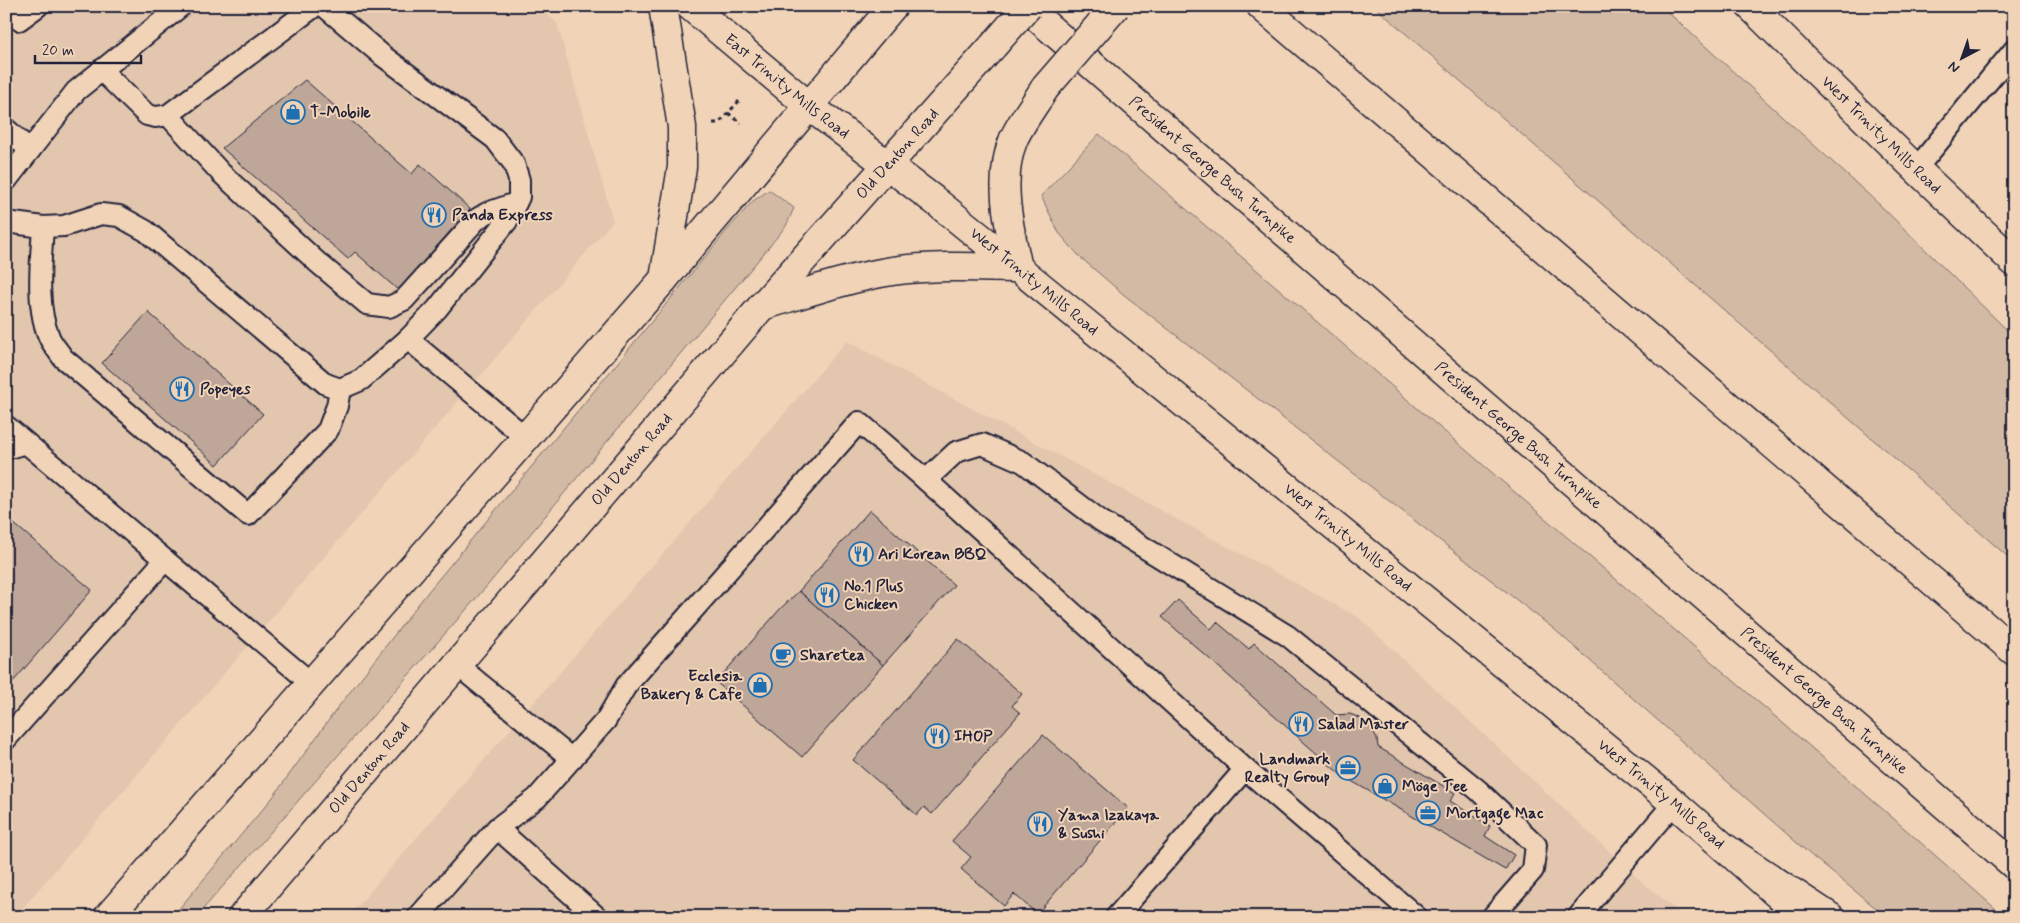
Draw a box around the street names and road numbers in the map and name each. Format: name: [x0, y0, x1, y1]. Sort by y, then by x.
street label: East Trinity Mills Road: [720, 29, 854, 143]
street label: West Trinity Mills Road: [1817, 71, 1946, 198]
street label: President George Bush Turnpike: [1125, 91, 1301, 249]
street label: Old Denton Road: [851, 104, 943, 204]
street label: West Trinity Mills Road: [966, 223, 1103, 340]
street label: President George Bush Turnpike: [1431, 357, 1607, 514]
street label: Old Denton Road: [586, 409, 677, 510]
street label: West Trinity Mills Road: [1279, 479, 1417, 596]
street label: President George Bush Turnpike: [1736, 622, 1913, 779]
street label: Old Denton Road: [324, 717, 414, 818]
street label: West Trinity Mills Road: [1593, 734, 1729, 854]

